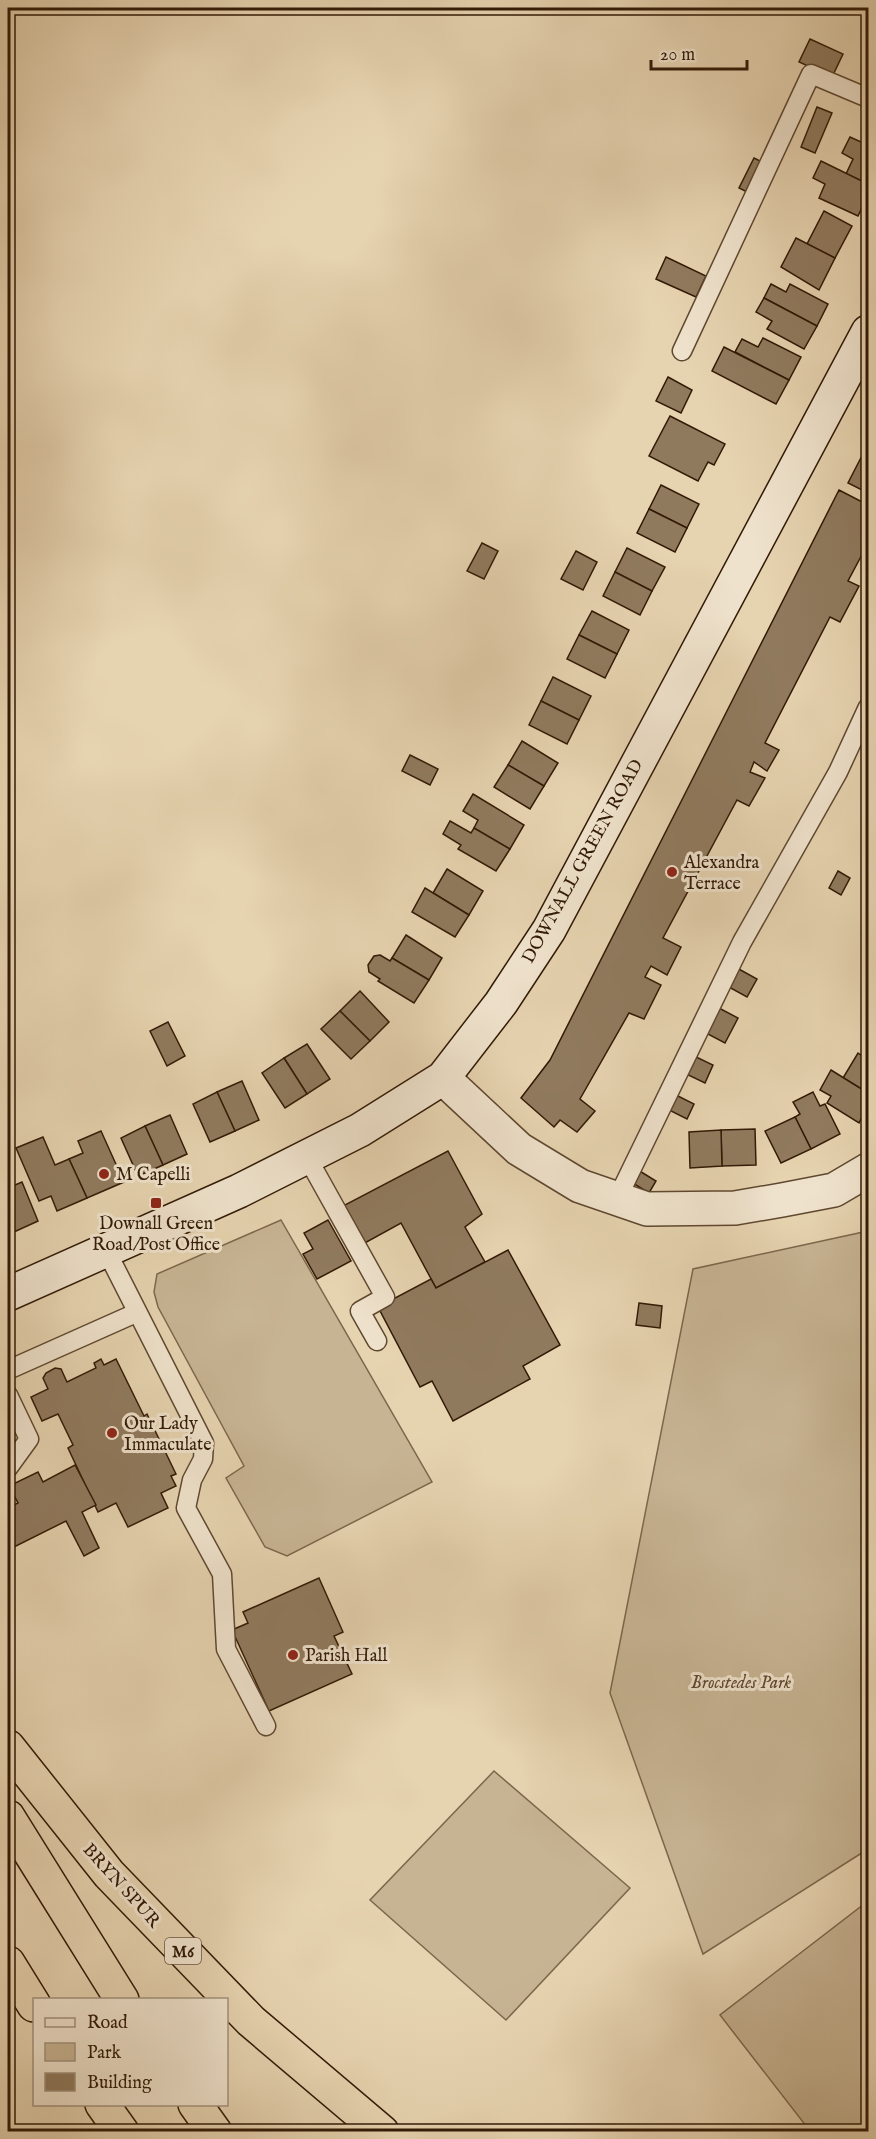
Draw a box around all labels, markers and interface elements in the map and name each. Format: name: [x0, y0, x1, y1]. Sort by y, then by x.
scale bar: [651, 33, 747, 71]
text: 20 m: [660, 44, 695, 67]
street label: DOWNALL GREEN ROAD: [518, 756, 649, 968]
place label: Alexandra Terrace: [683, 852, 760, 896]
marker: Alexandra Terrace: [665, 865, 679, 879]
place label: M Capelli: [116, 1164, 190, 1187]
marker: M Capelli: [97, 1167, 111, 1181]
marker: Downall Green Road/Post Office: [149, 1196, 163, 1210]
place label: Downall Green Road/Post Office: [92, 1213, 220, 1257]
place label: Our Lady Immaculate: [124, 1413, 212, 1457]
marker: Our Lady Immaculate: [105, 1426, 119, 1440]
place label: Parish Hall: [305, 1645, 388, 1668]
marker: Parish Hall: [286, 1648, 300, 1662]
park label: Brocstedes Park: [691, 1672, 791, 1695]
street label: BRYN SPUR: [77, 1839, 166, 1934]
road number: M6: [165, 1938, 201, 1964]
legend: [33, 1998, 228, 2106]
text: Road: [87, 2012, 128, 2035]
text: Park: [87, 2042, 122, 2065]
text: Building: [87, 2072, 152, 2095]

